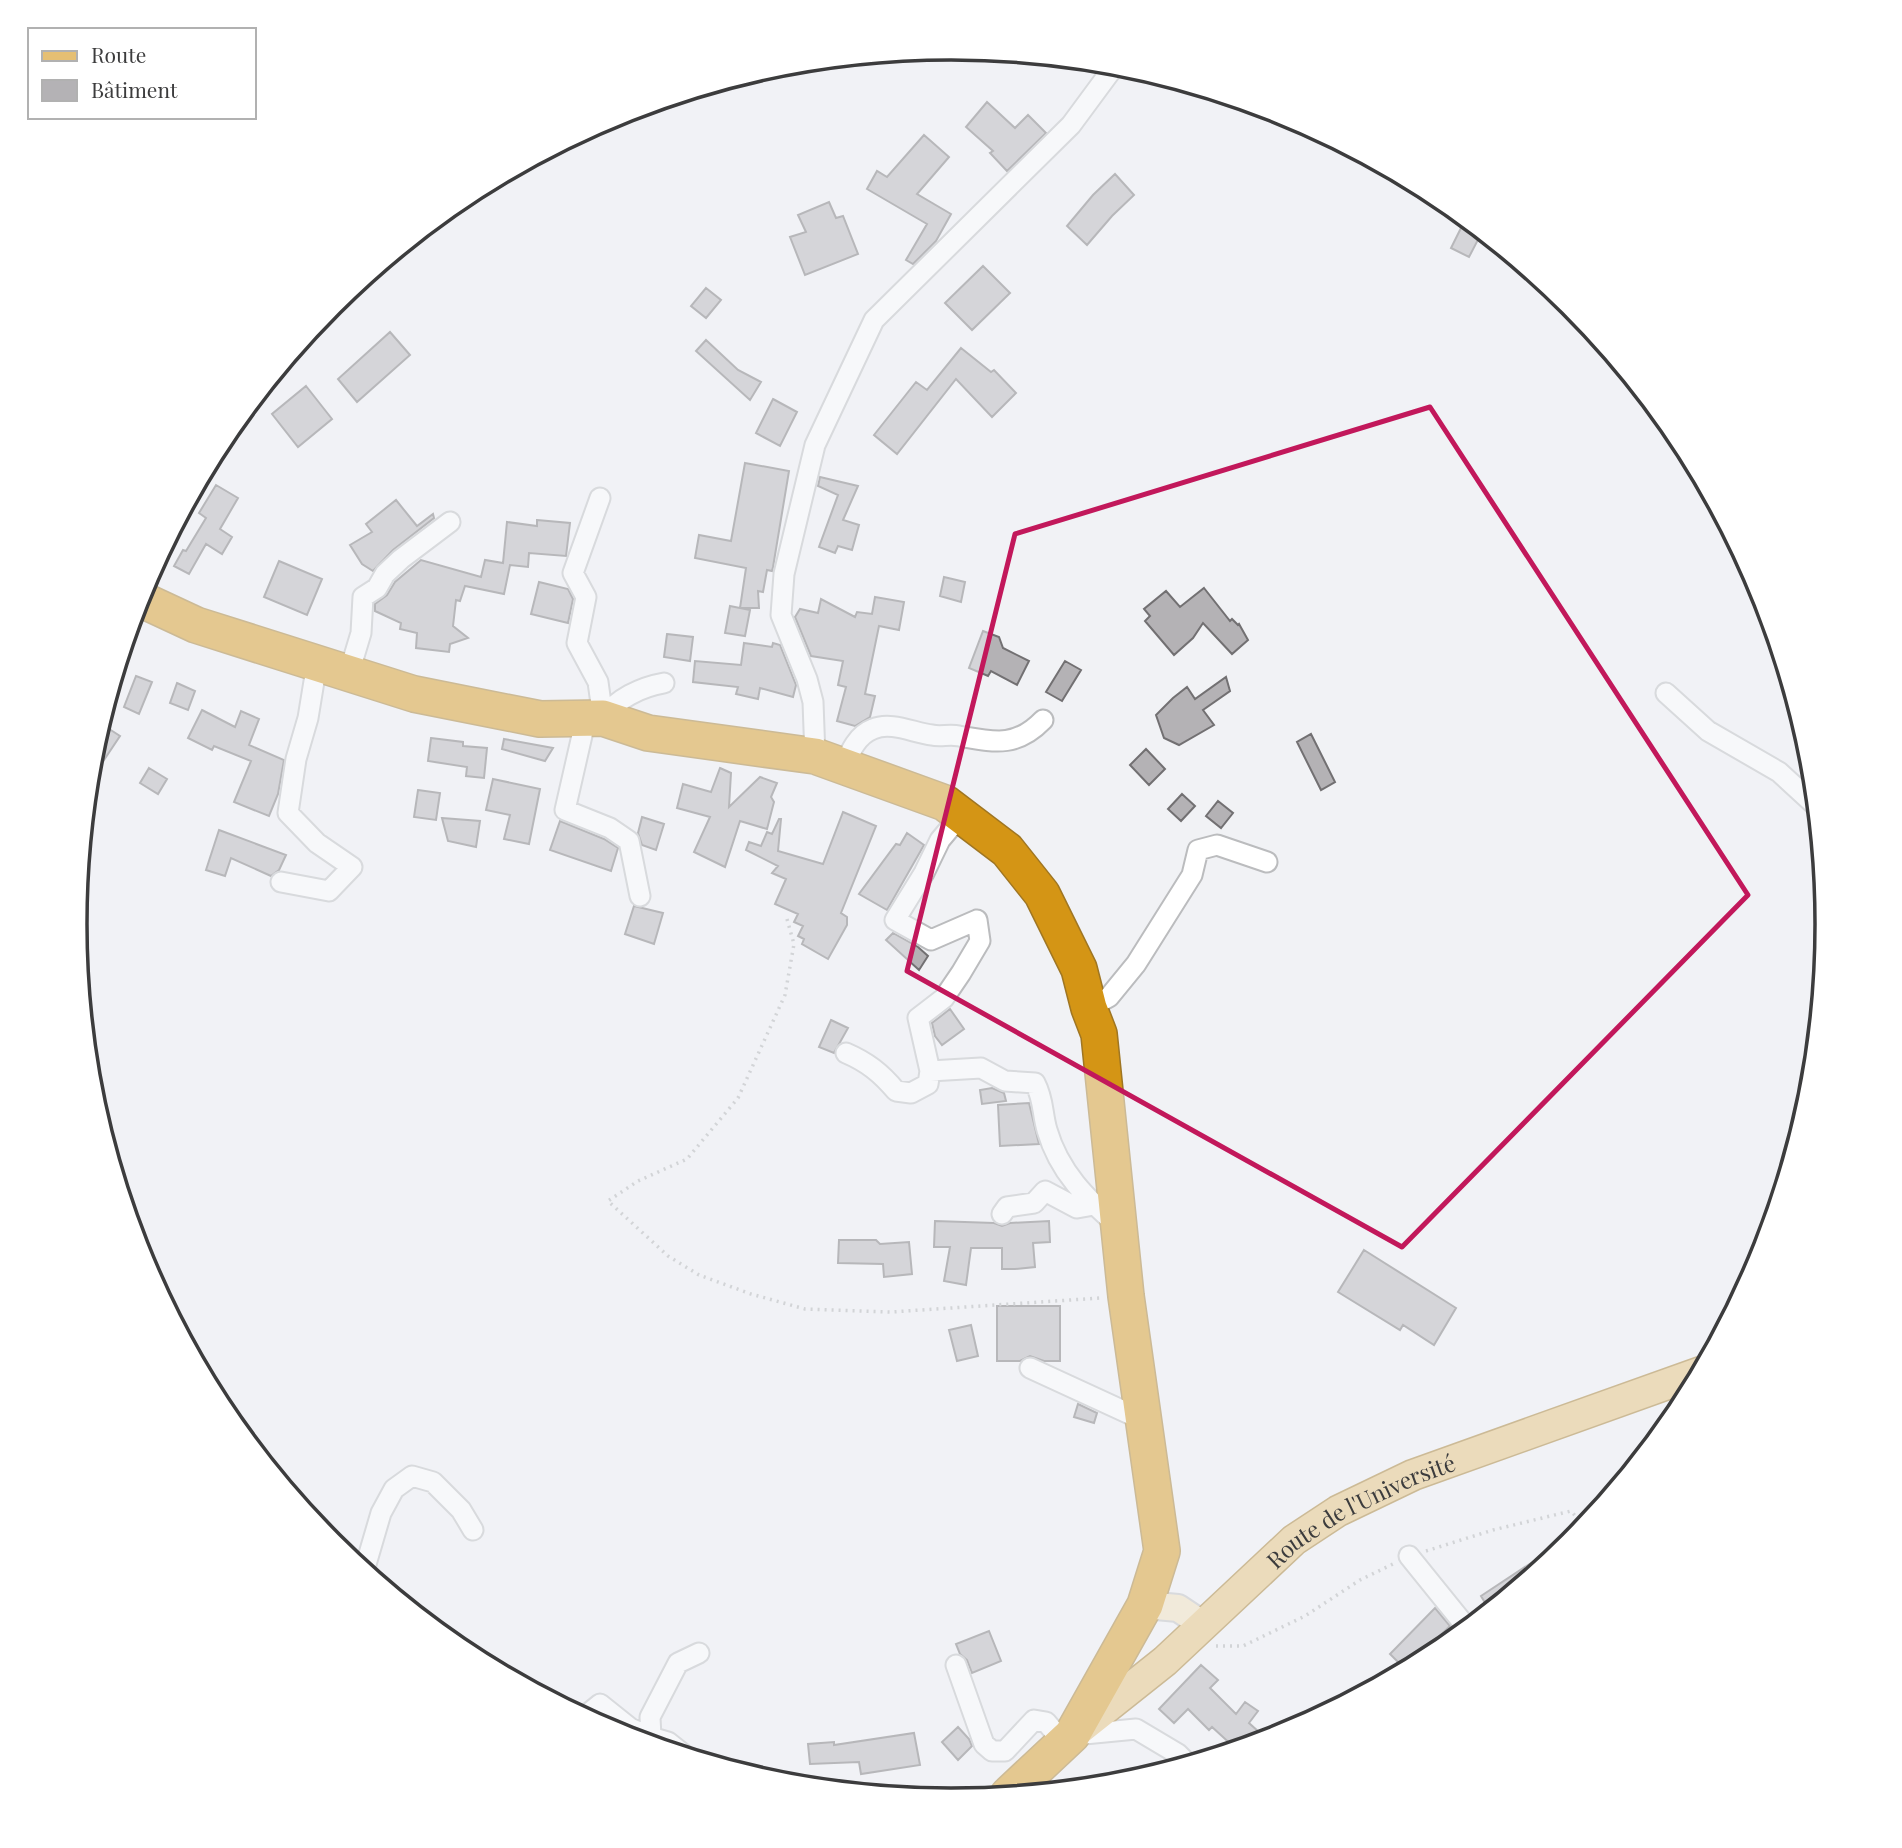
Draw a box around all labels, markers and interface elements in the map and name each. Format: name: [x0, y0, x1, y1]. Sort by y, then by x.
legend: [28, 28, 256, 119]
text: Route: [91, 40, 146, 68]
text: Bâtiment: [91, 75, 178, 103]
street label: Route de l'Université: [1259, 1446, 1459, 1574]

